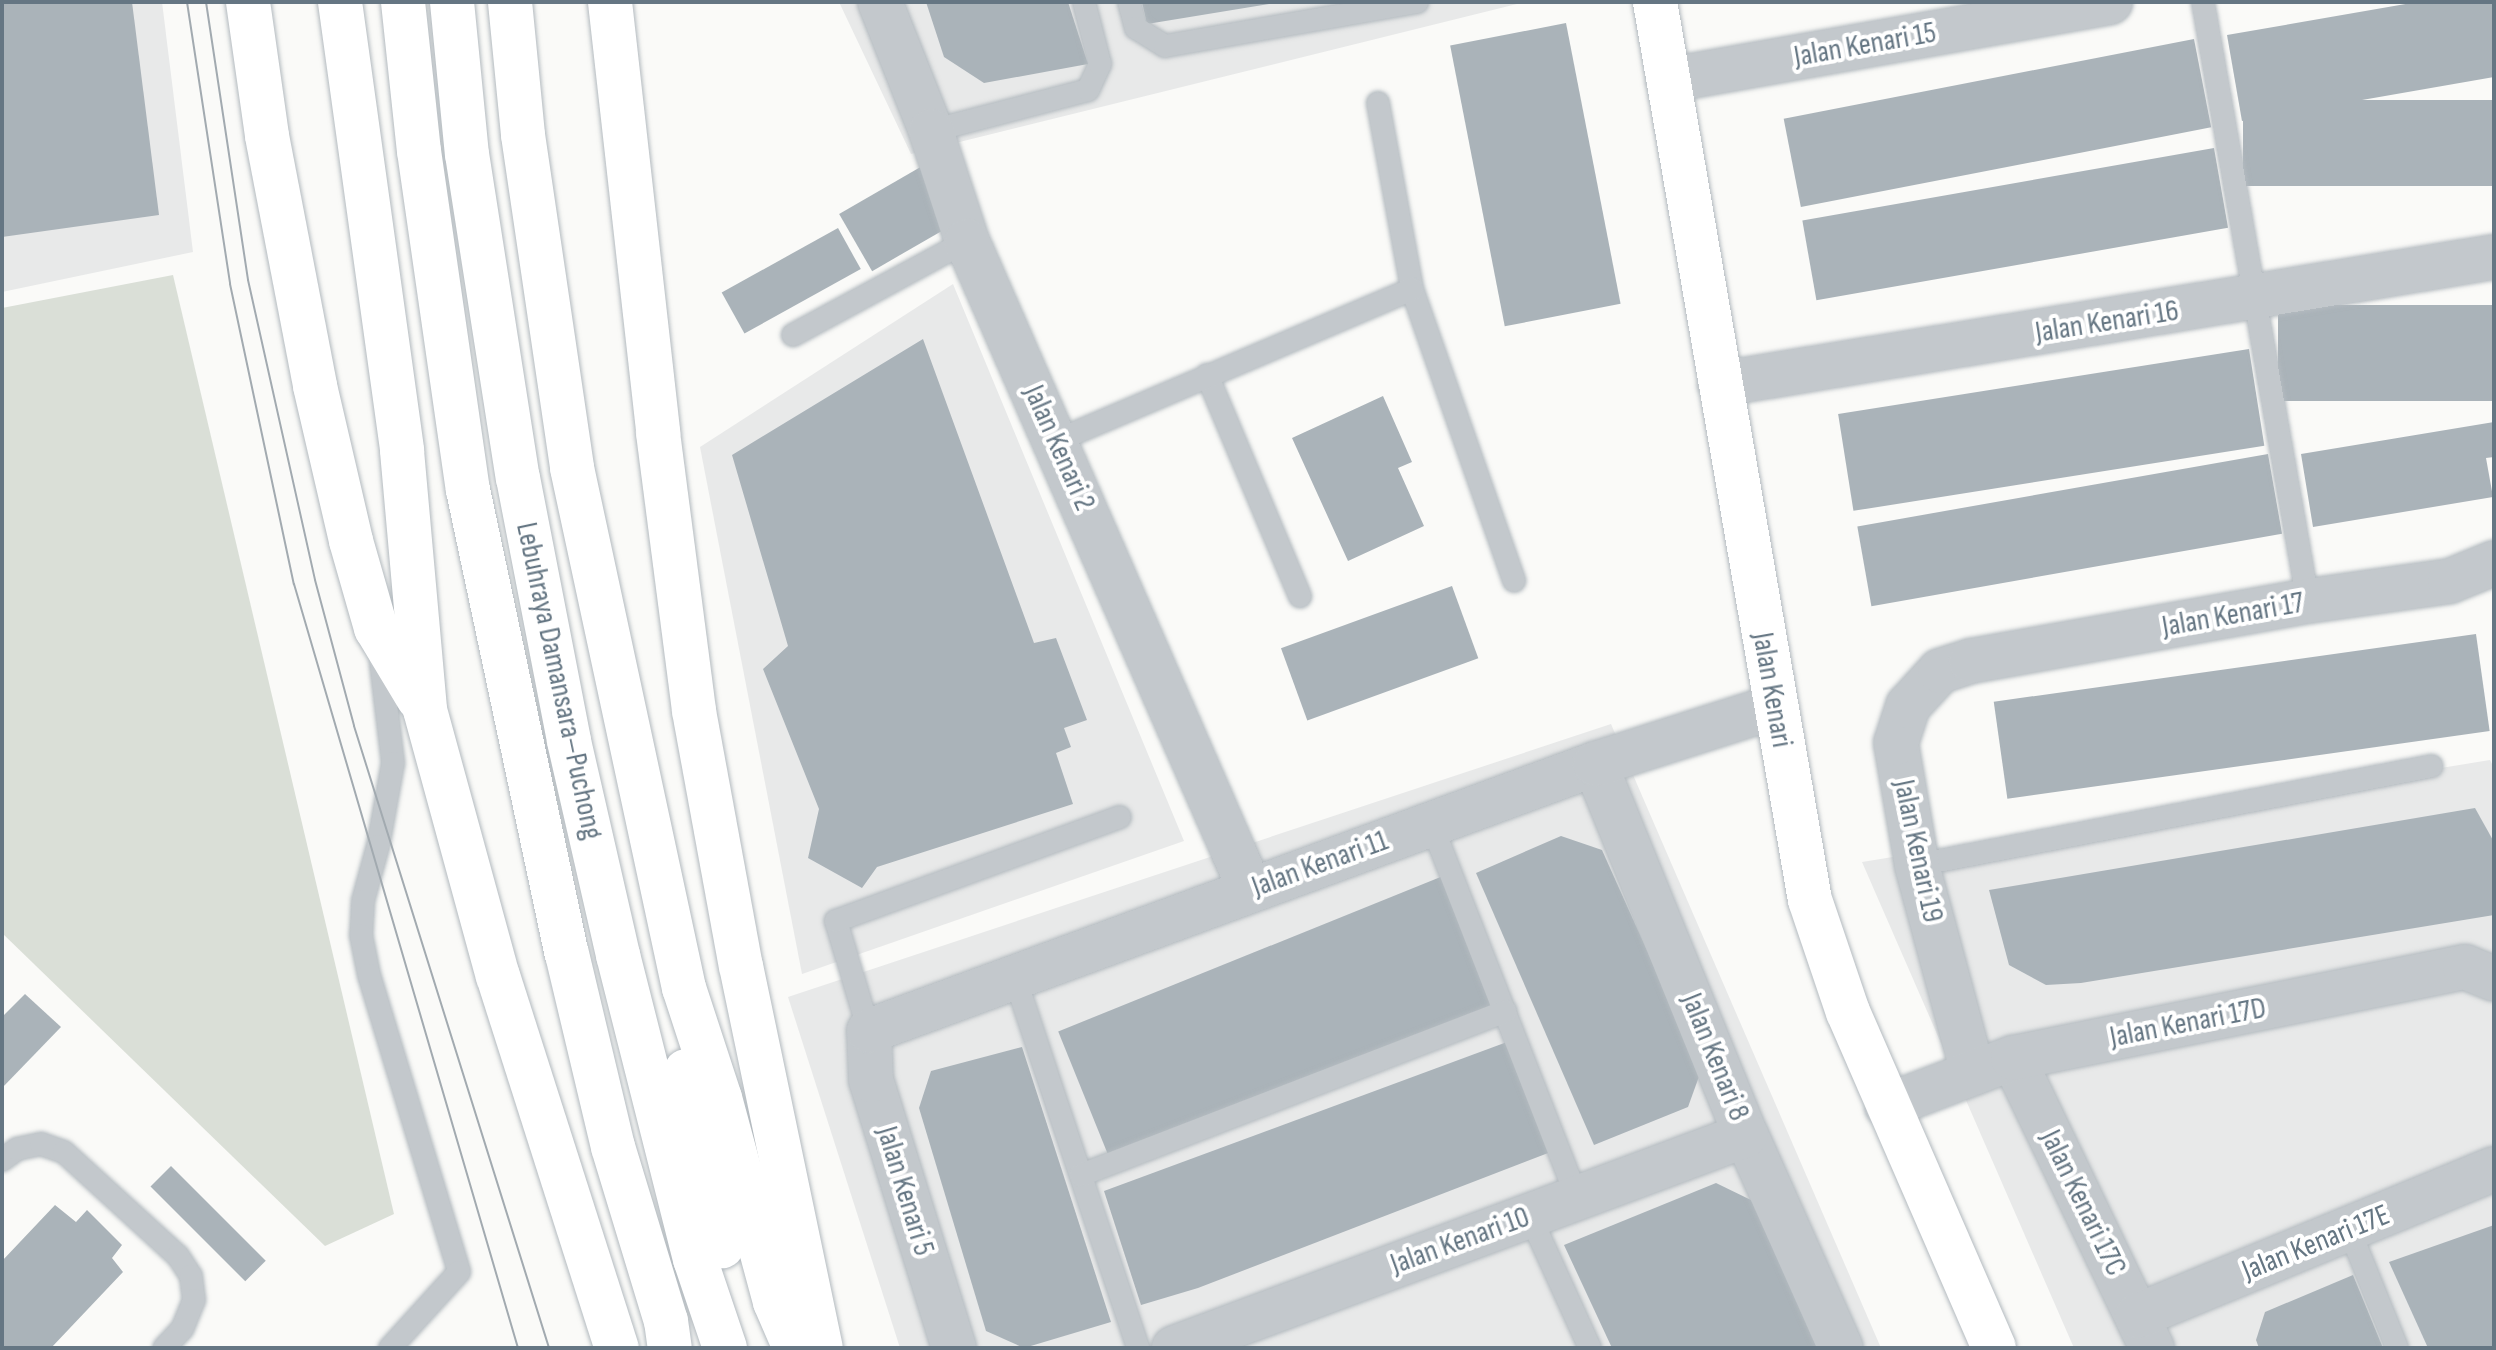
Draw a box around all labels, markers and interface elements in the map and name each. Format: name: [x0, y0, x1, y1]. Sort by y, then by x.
street label: Jalan Kenari 15: [1791, 15, 1939, 75]
street label: Jalan Kenari 16: [2033, 293, 2181, 351]
street label: Jalan Kenari 2: [1015, 380, 1103, 516]
street label: Lebuhraya Damansara–Puchong: [508, 519, 610, 843]
street label: Jalan Kenari 17: [2159, 585, 2307, 645]
street label: Jalan Kenari: [1744, 630, 1800, 750]
street label: Jalan Kenari 19: [1885, 776, 1951, 926]
street label: Jalan Kenari 11: [1247, 823, 1393, 905]
street label: Jalan Kenari 8: [1673, 988, 1757, 1126]
street label: Jalan Kenari 17D: [2107, 990, 2269, 1056]
street label: Jalan Kenari 5: [868, 1122, 942, 1260]
street label: Jalan Kenari 17C: [2032, 1124, 2134, 1282]
street label: Jalan Kenari 17E: [2237, 1197, 2395, 1289]
street label: Jalan Kenari 10: [1386, 1199, 1534, 1283]

